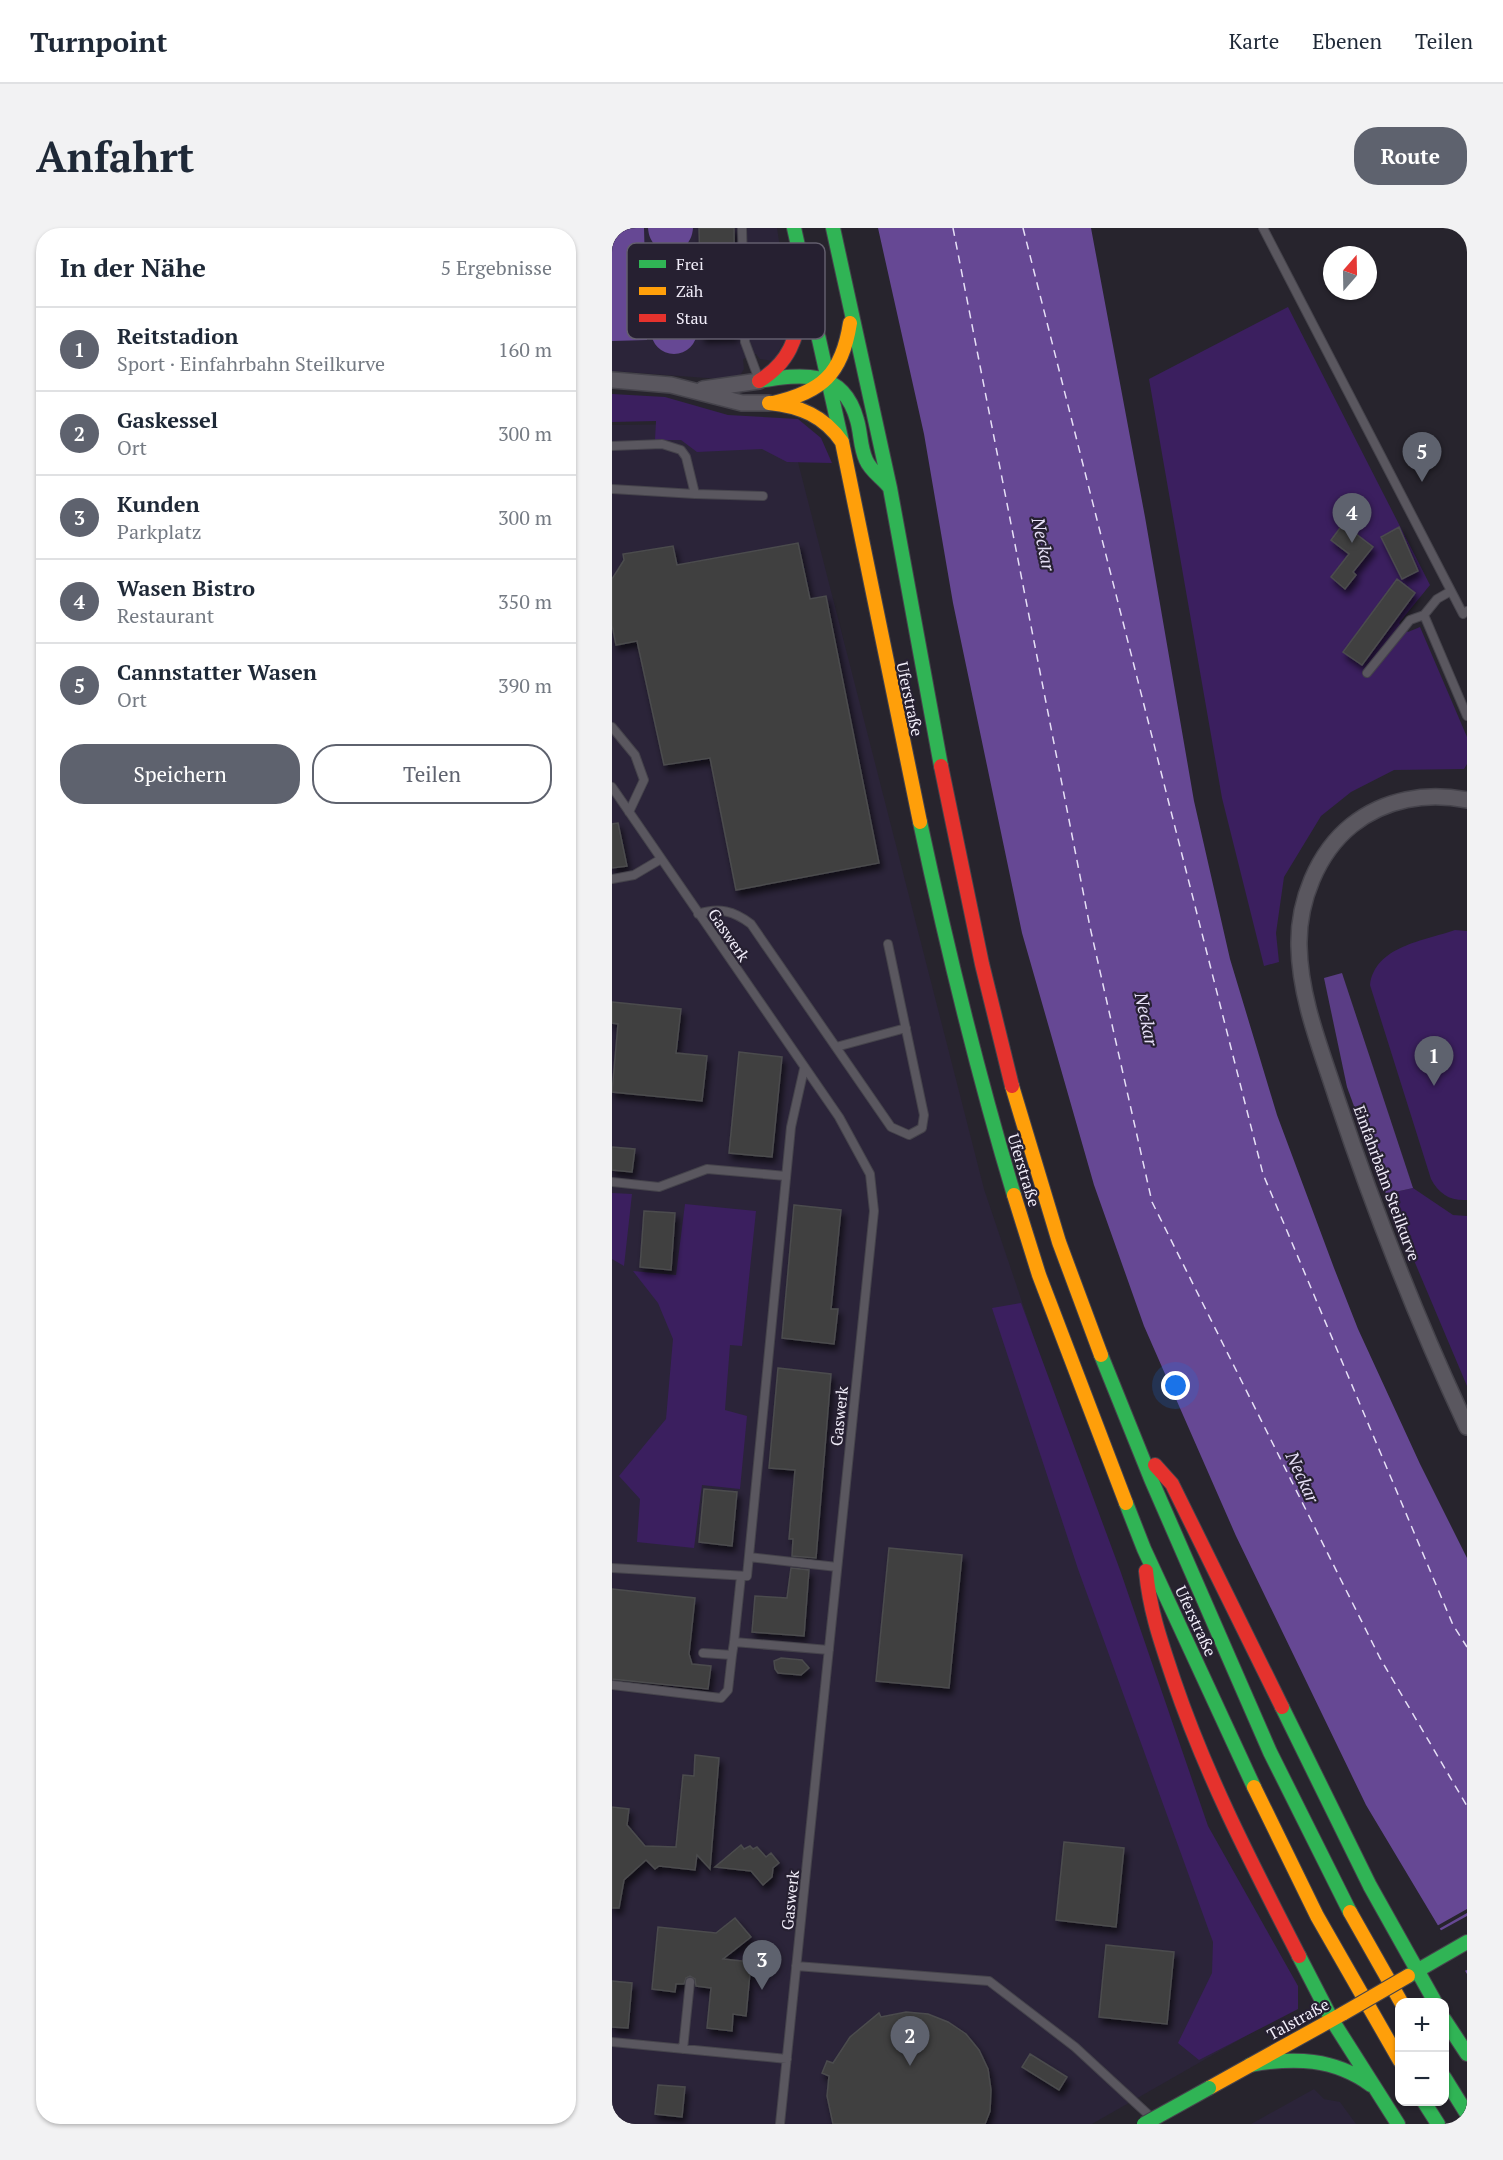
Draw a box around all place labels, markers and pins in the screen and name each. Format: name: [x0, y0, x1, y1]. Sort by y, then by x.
pin: 5: [1402, 432, 1442, 482]
pin: 4: [1332, 494, 1372, 543]
pin: 1: [1414, 1036, 1454, 1086]
pin: 3: [742, 1940, 782, 1990]
pin: 2: [890, 2016, 930, 2066]

